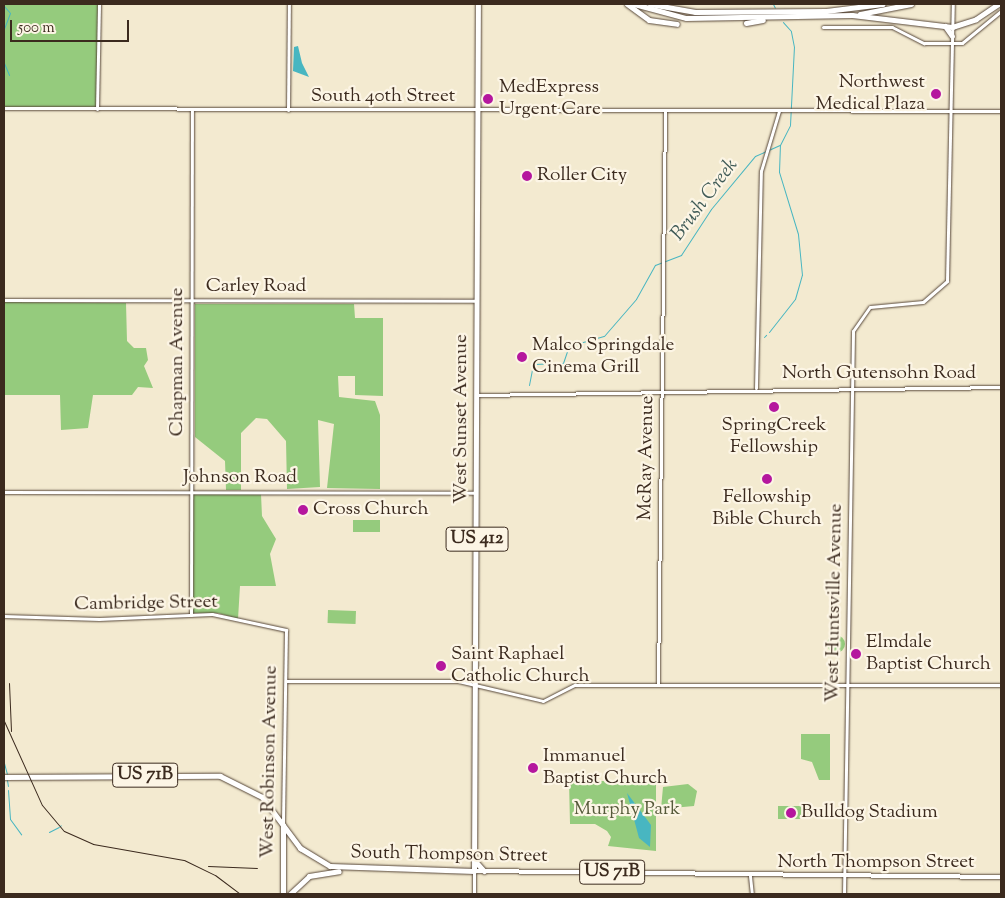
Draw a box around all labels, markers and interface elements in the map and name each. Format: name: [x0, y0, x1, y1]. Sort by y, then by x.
scale bar: [12, 10, 131, 42]
text: 500 m: [18, 18, 55, 39]
place label: Northwest Medical Plaza: [816, 72, 925, 116]
place label: MedExpress Urgent Care: [499, 77, 601, 121]
street label: South 40th Street: [311, 86, 455, 108]
marker: Northwest Medical Plaza: [929, 87, 943, 101]
marker: MedExpress Urgent Care: [481, 92, 495, 106]
water label: Brush Creek: [666, 154, 744, 246]
place label: Roller City: [537, 165, 627, 187]
marker: Roller City: [521, 170, 533, 182]
street label: Carley Road: [206, 276, 306, 298]
street label: Chapman Avenue: [167, 288, 189, 436]
street label: West Sunset Avenue: [451, 334, 473, 504]
place label: Malco Springdale Cinema Grill: [532, 335, 674, 379]
marker: Malco Springdale Cinema Grill: [516, 351, 528, 363]
street label: North Gutensohn Road: [782, 363, 976, 385]
street label: McRay Avenue: [635, 395, 659, 521]
marker: SpringCreek Fellowship: [768, 401, 780, 413]
place label: SpringCreek Fellowship: [722, 415, 826, 459]
street label: Johnson Road: [183, 467, 297, 489]
marker: Fellowship Bible Church: [761, 473, 773, 485]
place label: Fellowship Bible Church: [712, 487, 822, 531]
place label: Cross Church: [313, 499, 429, 521]
street label: West Huntsville Avenue: [822, 503, 848, 703]
marker: Cross Church: [297, 504, 309, 516]
road number: US 412: [444, 524, 510, 554]
street label: Cambridge Street: [74, 591, 218, 617]
place label: Elmdale Baptist Church: [866, 632, 991, 676]
place label: Saint Raphael Catholic Church: [451, 644, 590, 688]
marker: Elmdale Baptist Church: [850, 648, 862, 660]
marker: Saint Raphael Catholic Church: [435, 660, 447, 672]
street label: West Robinson Avenue: [257, 665, 283, 859]
place label: Immanuel Baptist Church: [543, 746, 668, 790]
road number: US 71B: [111, 760, 179, 790]
marker: Immanuel Baptist Church: [527, 762, 539, 774]
park label: Murphy Park: [574, 799, 680, 821]
place label: Bulldog Stadium: [801, 802, 938, 824]
marker: Bulldog Stadium: [785, 807, 797, 819]
street label: South Thompson Street: [350, 842, 548, 868]
street label: North Thompson Street: [777, 852, 975, 874]
road number: US 71B: [578, 856, 646, 888]

